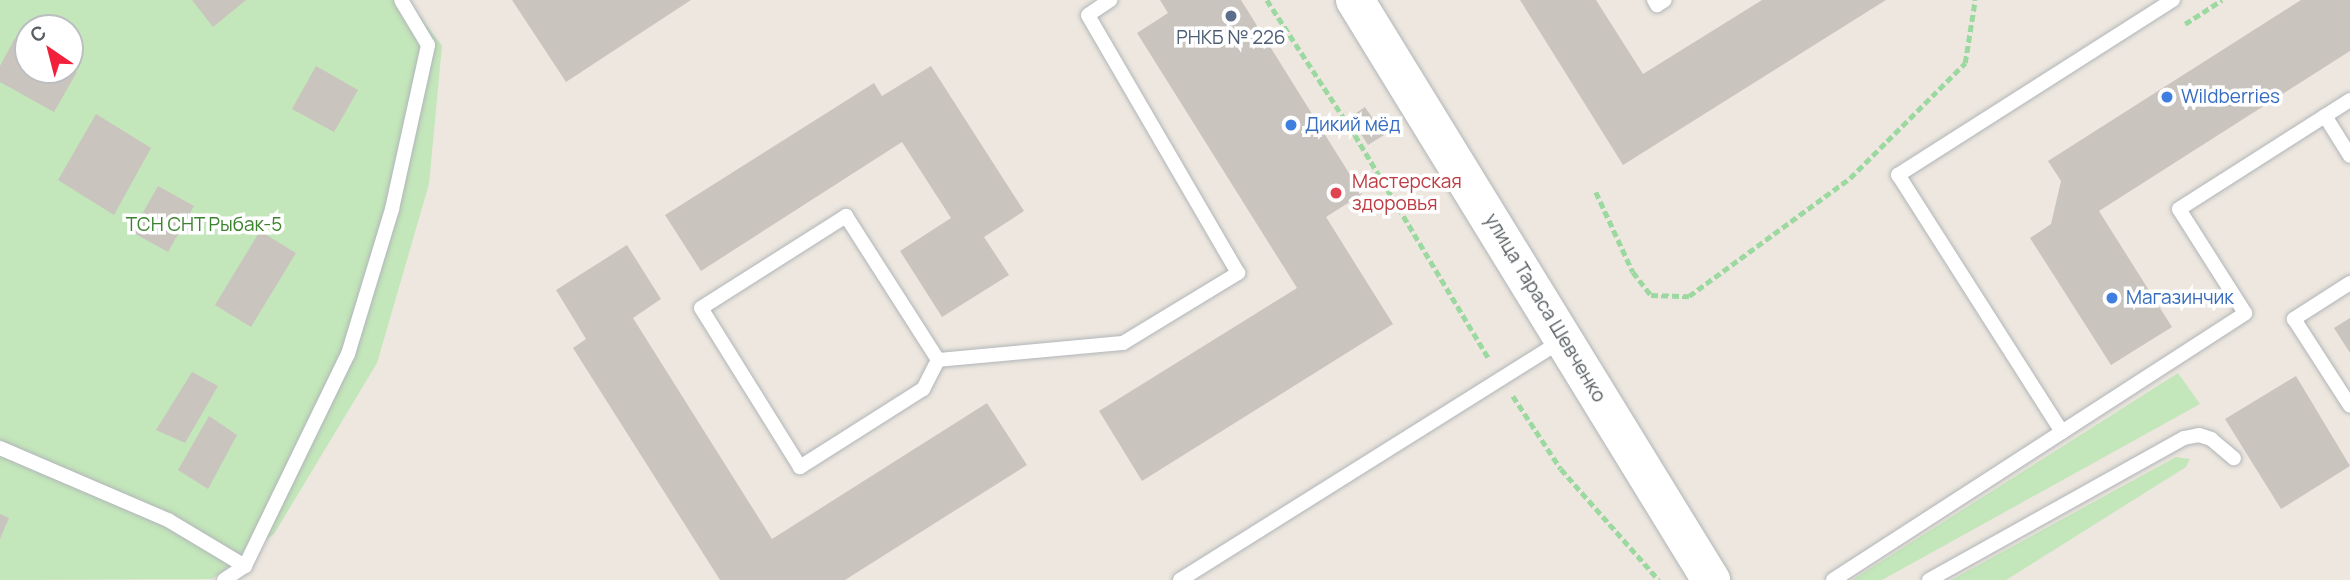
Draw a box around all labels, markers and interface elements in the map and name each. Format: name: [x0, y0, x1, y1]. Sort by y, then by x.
marker: РНКБ № 226: [1223, 8, 1239, 24]
north arrow: [14, 14, 84, 84]
text: С: [25, 19, 51, 48]
place label: РНКБ № 226: [1176, 27, 1286, 49]
place label: Wildberries: [2181, 86, 2280, 108]
marker: Wildberries: [2159, 89, 2175, 105]
place label: Дикий мёд: [1305, 114, 1400, 136]
marker: Дикий мёд: [1283, 117, 1299, 133]
place label: Мастерская здоровья: [1352, 171, 1462, 215]
marker: Мастерская здоровья: [1326, 183, 1346, 203]
street label: улица Тараса Шевченко: [1480, 209, 1610, 407]
park label: ТСН СНТ Рыбак-5: [125, 214, 283, 236]
place label: Магазинчик: [2126, 287, 2234, 309]
marker: Магазинчик: [2104, 290, 2120, 306]

